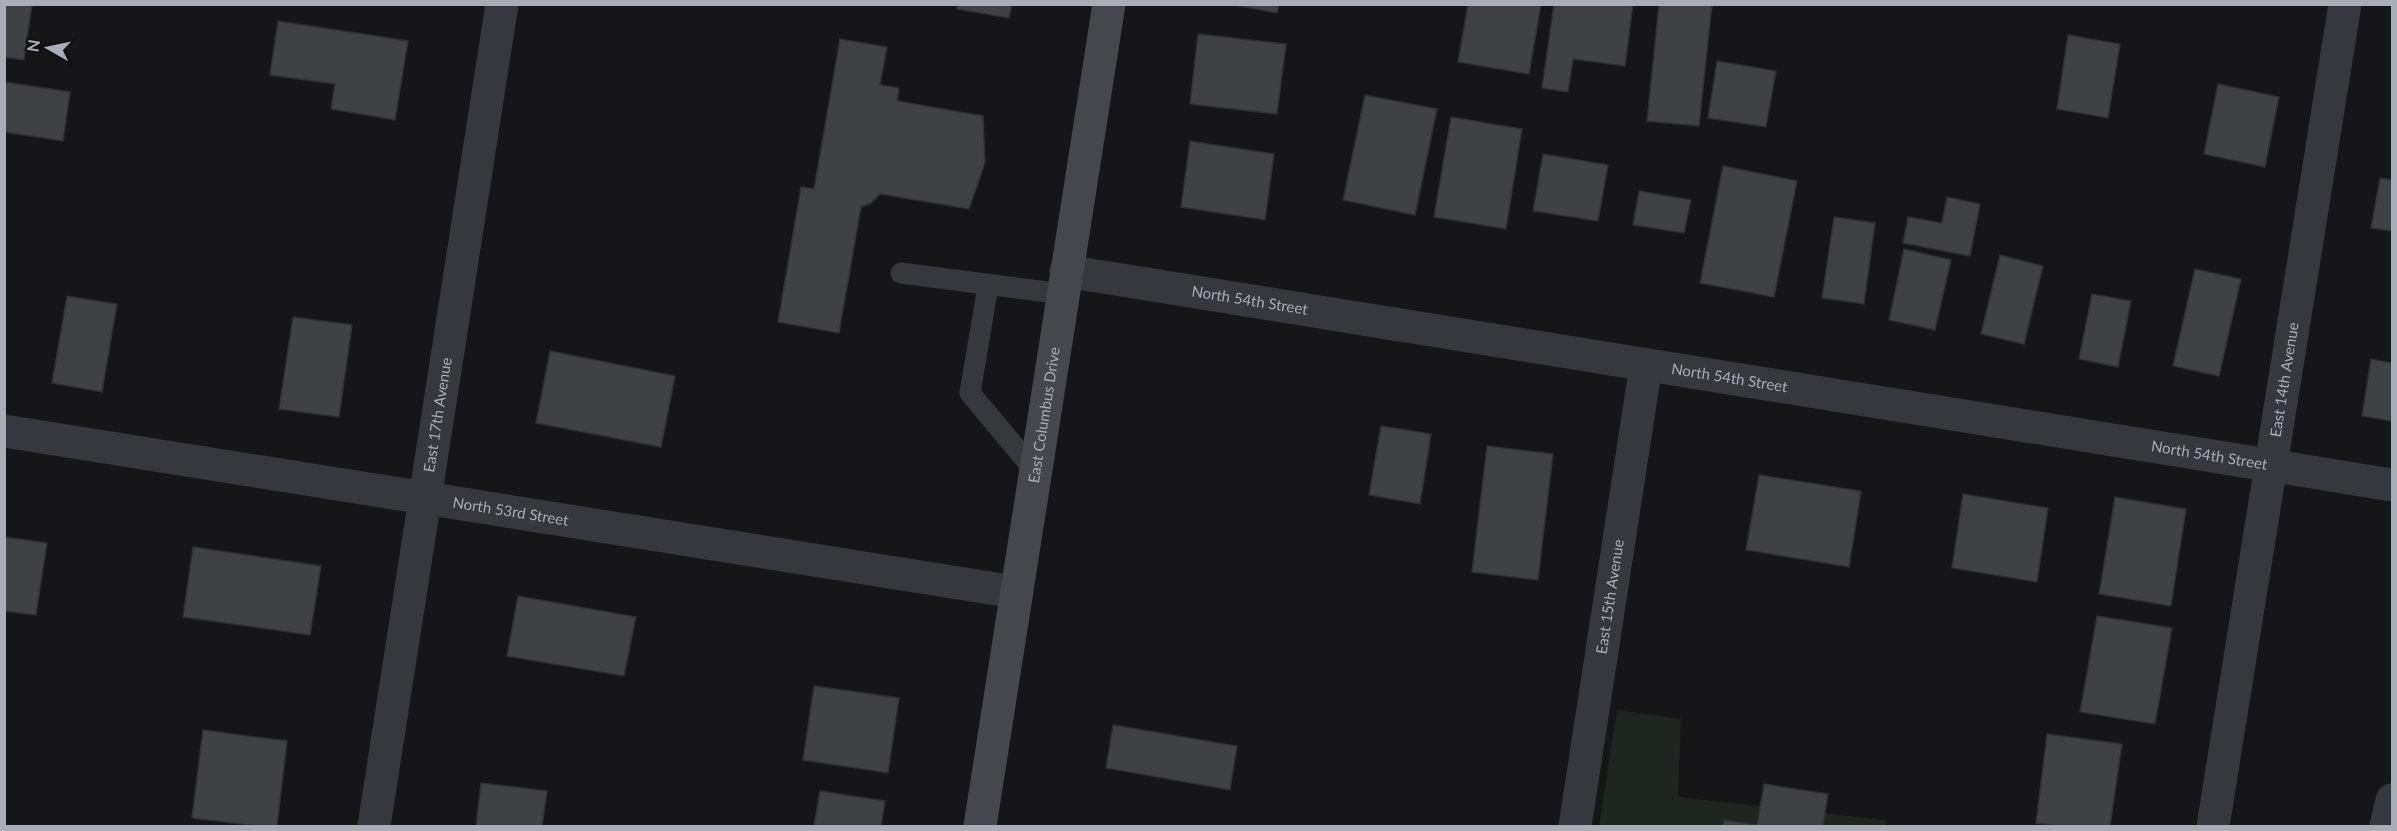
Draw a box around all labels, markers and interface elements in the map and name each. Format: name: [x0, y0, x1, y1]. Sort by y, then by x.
north arrow: [18, 18, 78, 78]
text: N: [22, 38, 43, 53]
street label: North 54th Street: [1190, 281, 1310, 318]
street label: East 14th Avenue: [2266, 321, 2302, 438]
street label: East Columbus Drive: [1024, 346, 1063, 484]
street label: East 17th Avenue: [419, 356, 455, 473]
street label: North 54th Street: [1670, 359, 1790, 395]
street label: North 54th Street: [2150, 436, 2269, 473]
street label: North 53rd Street: [451, 493, 571, 529]
street label: East 15th Avenue: [1592, 538, 1627, 655]

